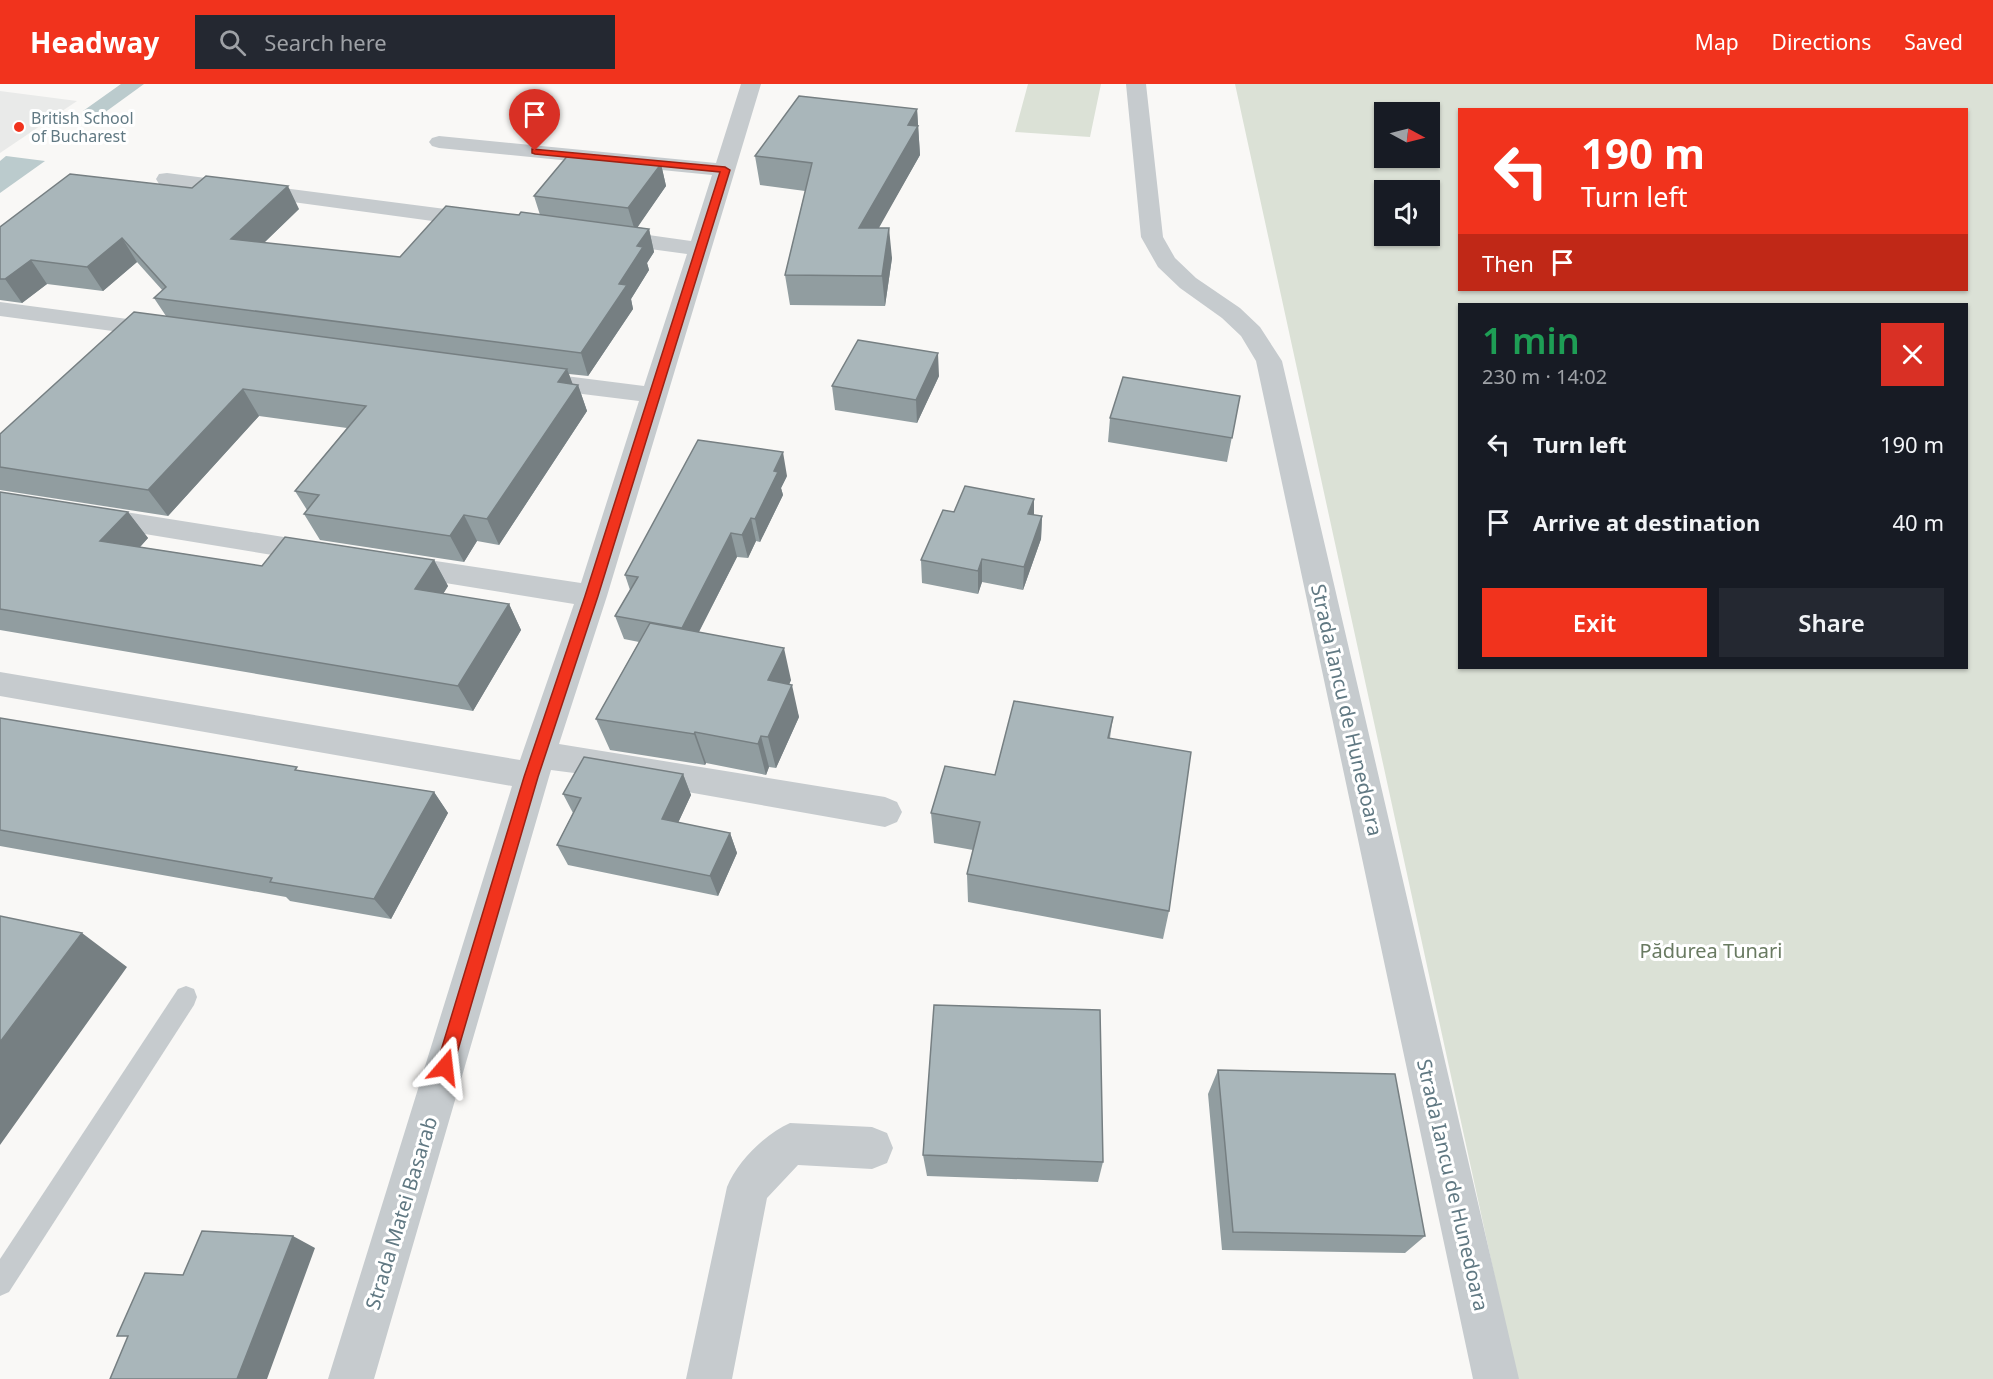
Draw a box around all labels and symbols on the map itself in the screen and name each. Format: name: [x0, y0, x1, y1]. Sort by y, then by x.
pin: [509, 89, 560, 151]
north arrow: [1374, 102, 1440, 168]
place label: British School of Bucharest: [31, 107, 134, 147]
marker: British School of Bucharest: [12, 120, 26, 134]
street label: Strada Iancu de Hunedoara: [1305, 581, 1389, 839]
park label: Pădurea Tunari: [1639, 937, 1783, 964]
position arrow: [413, 1035, 477, 1099]
street label: Strada Iancu de Hunedoara: [1411, 1056, 1495, 1314]
street label: Strada Matei Basarab: [359, 1113, 443, 1313]

